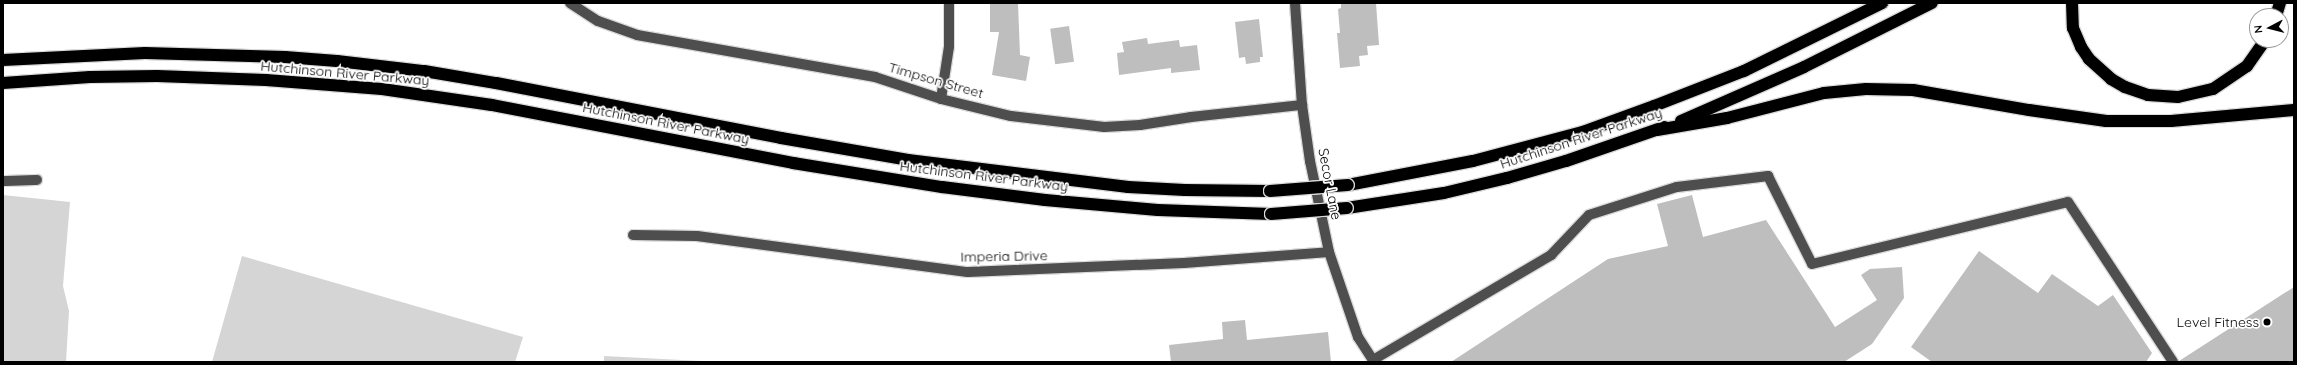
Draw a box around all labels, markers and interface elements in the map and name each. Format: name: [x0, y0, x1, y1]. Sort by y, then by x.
north arrow: [2249, 8, 2289, 48]
text: N: [2251, 24, 2266, 34]
street label: Hutchinson River Parkway: [260, 57, 430, 89]
street label: Timpson Street: [887, 58, 985, 102]
street label: Hutchinson River Parkway: [581, 99, 751, 147]
street label: Hutchinson River Parkway: [1498, 104, 1664, 172]
street label: Secor Lane: [1315, 147, 1345, 221]
street label: Hutchinson River Parkway: [899, 157, 1069, 195]
street label: Imperia Drive: [960, 247, 1048, 265]
place label: Level Fitness: [2177, 314, 2259, 330]
marker: Level Fitness: [2262, 317, 2272, 327]

